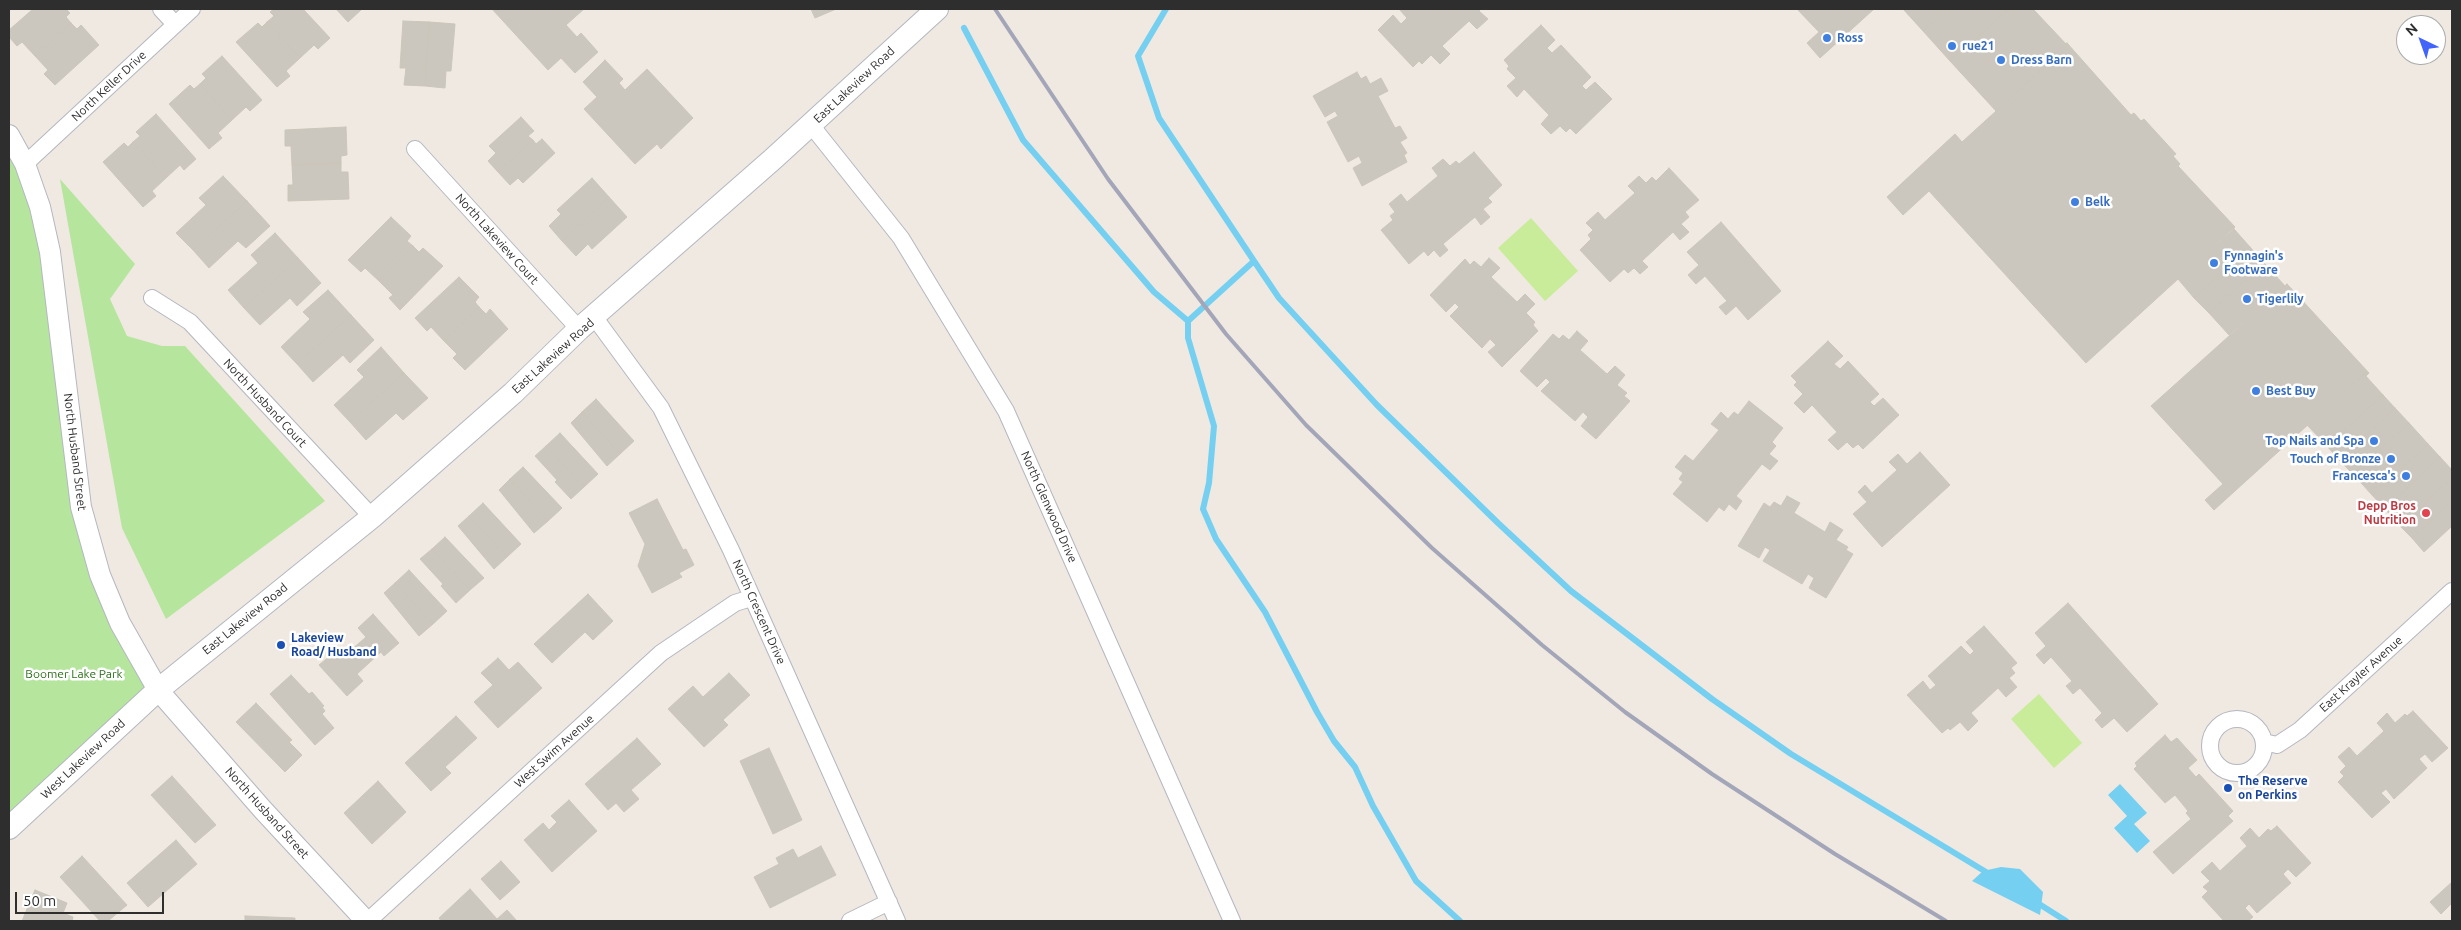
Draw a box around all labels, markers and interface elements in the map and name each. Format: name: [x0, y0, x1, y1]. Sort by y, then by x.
north arrow: [2396, 15, 2446, 65]
text: N: [2402, 20, 2421, 39]
place label: Ross: [1837, 31, 1863, 45]
marker: Ross: [1821, 32, 1833, 44]
place label: rue21: [1962, 39, 1994, 53]
marker: rue21: [1946, 40, 1958, 52]
street label: East Lakeview Road: [811, 44, 897, 126]
street label: North Keller Drive: [69, 48, 149, 124]
place label: Dress Barn: [2011, 53, 2072, 67]
marker: Dress Barn: [1995, 54, 2007, 66]
street label: North Lakeview Court: [452, 191, 542, 287]
place label: Belk: [2085, 195, 2110, 209]
marker: Belk: [2069, 196, 2081, 208]
place label: Fynnagin's Footware: [2224, 249, 2283, 277]
marker: Fynnagin's Footware: [2208, 257, 2220, 269]
place label: Tigerlily: [2257, 292, 2304, 306]
marker: Tigerlily: [2241, 293, 2253, 305]
street label: East Lakeview Road: [509, 315, 597, 397]
street label: North Husband Court: [220, 356, 310, 450]
place label: Best Buy: [2266, 384, 2316, 398]
marker: Best Buy: [2250, 385, 2262, 397]
street label: North Husband Street: [61, 392, 89, 512]
place label: Top Nails and Spa: [2265, 434, 2364, 448]
marker: Top Nails and Spa: [2368, 435, 2380, 447]
street label: North Glenwood Drive: [1018, 449, 1080, 565]
place label: Touch of Bronze: [2290, 452, 2381, 466]
marker: Touch of Bronze: [2385, 453, 2397, 465]
place label: Francesca's: [2332, 469, 2396, 483]
marker: Francesca's: [2400, 470, 2412, 482]
place label: Depp Bros Nutrition: [2357, 499, 2416, 527]
marker: Depp Bros Nutrition: [2420, 507, 2432, 519]
street label: North Crescent Drive: [729, 557, 789, 667]
street label: East Lakeview Road: [199, 580, 291, 658]
place label: Lakeview Road/ Husband: [291, 631, 377, 659]
street label: East Krayler Avenue: [2316, 633, 2406, 715]
marker: Lakeview Road/ Husband: [275, 639, 287, 651]
park label: Boomer Lake Park: [25, 667, 123, 681]
street label: West Swim Avenue: [511, 711, 597, 791]
street label: West Lakeview Road: [38, 716, 128, 802]
street label: North Husband Street: [222, 764, 312, 862]
place label: The Reserve on Perkins: [2238, 774, 2308, 802]
marker: The Reserve on Perkins: [2222, 782, 2234, 794]
scale bar: [18, 882, 166, 914]
text: 50 m: [23, 892, 56, 909]

